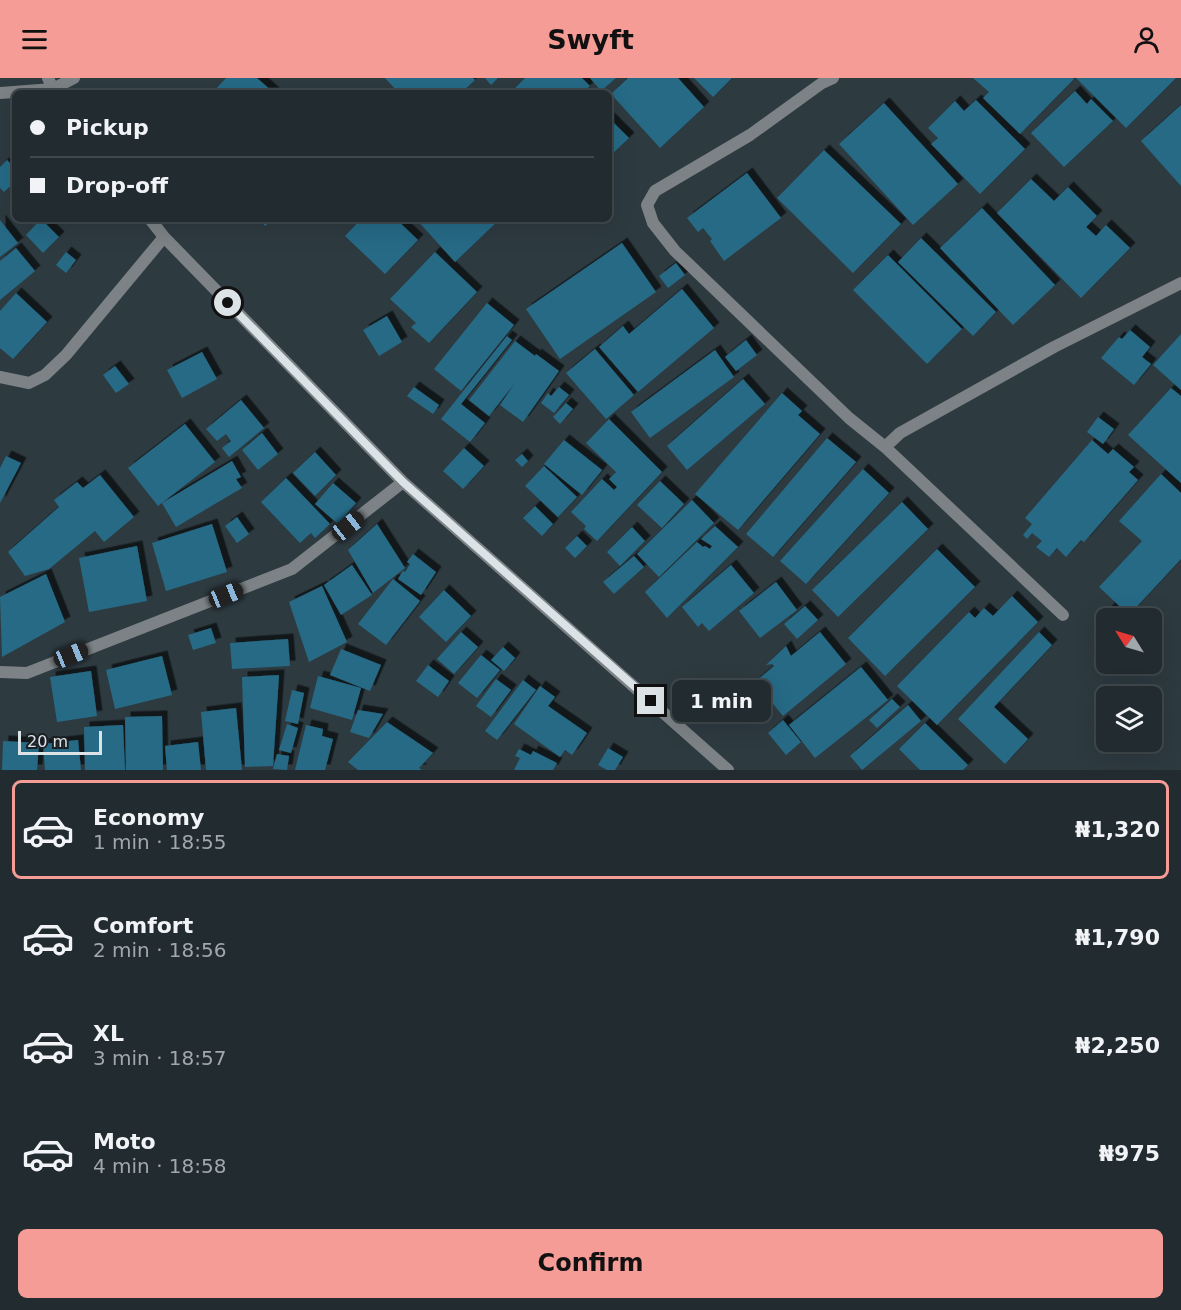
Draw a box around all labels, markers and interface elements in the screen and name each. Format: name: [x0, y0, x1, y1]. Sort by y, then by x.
icon: menu: [18, 23, 51, 56]
icon: person: [1130, 23, 1163, 56]
text: Swyft: [547, 24, 634, 55]
text: Pickup: [66, 115, 149, 140]
text: Drop-off: [66, 173, 168, 198]
route start: [214, 289, 241, 316]
car: [328, 508, 368, 544]
car: [206, 580, 246, 610]
north arrow: [1096, 608, 1162, 674]
map controls: [1096, 608, 1162, 752]
car: [51, 640, 91, 670]
callout: 1 min: [672, 680, 771, 722]
button: layers: [1096, 686, 1162, 752]
route end: [637, 687, 664, 714]
text: 1 min: [690, 689, 753, 713]
scale bar: [18, 728, 102, 756]
text: 20 m: [27, 732, 68, 751]
icon: car: [21, 803, 75, 857]
text: Economy: [93, 805, 204, 830]
text: ₦1,320: [1075, 817, 1160, 842]
text: 1 min · 18:55: [93, 830, 227, 854]
icon: car: [21, 911, 75, 965]
text: Comfort: [93, 913, 193, 938]
text: ₦1,790: [1075, 925, 1160, 950]
text: 2 min · 18:56: [93, 938, 227, 962]
icon: car: [21, 1019, 75, 1073]
text: XL: [93, 1021, 124, 1046]
text: ₦2,250: [1075, 1033, 1160, 1058]
text: 3 min · 18:57: [93, 1046, 227, 1070]
icon: car: [21, 1127, 75, 1181]
text: Moto: [93, 1129, 156, 1154]
text: ₦975: [1099, 1141, 1160, 1166]
text: 4 min · 18:58: [93, 1154, 227, 1178]
button: Confirm: [18, 1229, 1163, 1298]

